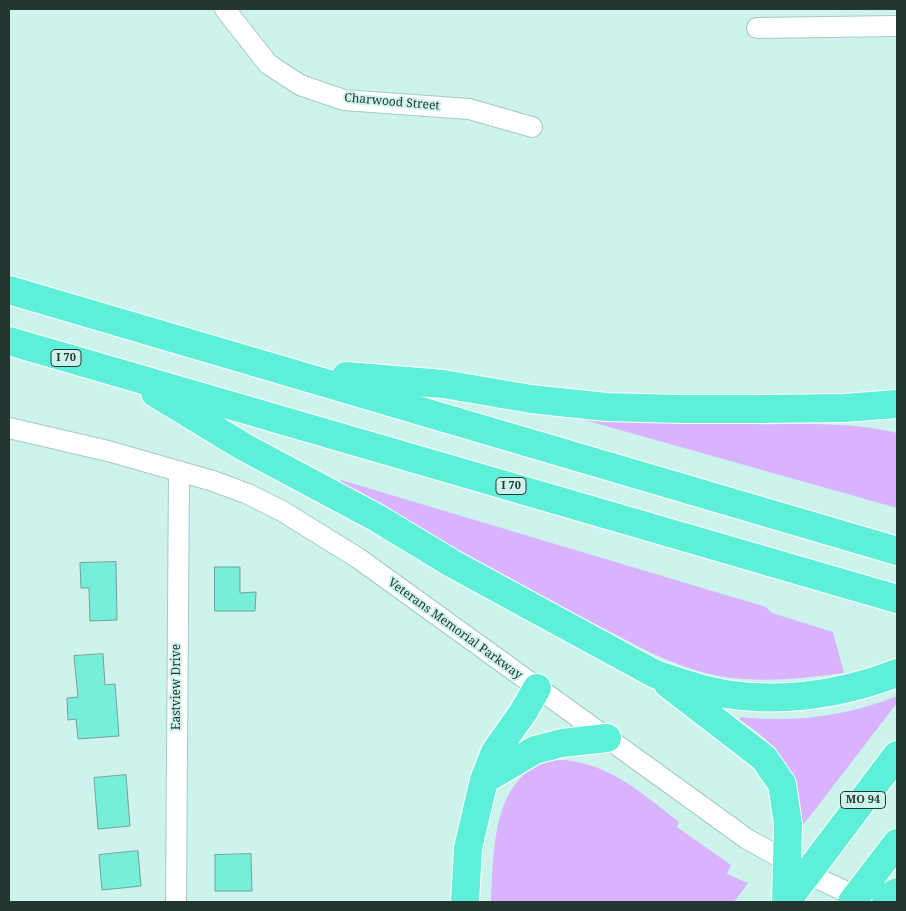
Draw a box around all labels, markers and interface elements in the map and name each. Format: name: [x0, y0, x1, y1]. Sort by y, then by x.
street label: Charwood Street: [344, 91, 440, 113]
road number: I 70: [51, 349, 81, 366]
road number: I 70: [496, 478, 526, 494]
street label: Veterans Memorial Parkway: [385, 575, 525, 683]
street label: Eastview Drive: [170, 644, 184, 730]
road number: MO 94: [840, 792, 886, 808]

